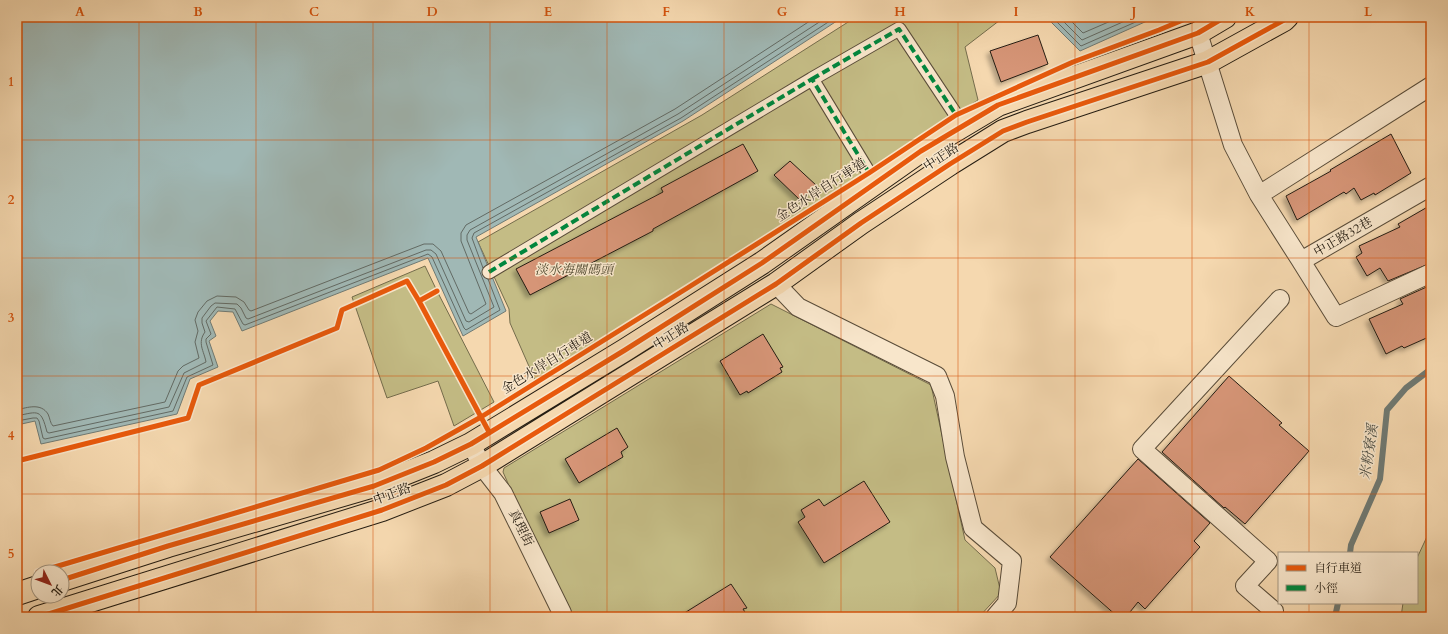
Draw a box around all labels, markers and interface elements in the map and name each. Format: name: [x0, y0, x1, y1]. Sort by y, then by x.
text: A: [75, 3, 85, 21]
text: B: [193, 3, 203, 21]
text: C: [309, 3, 319, 21]
text: D: [426, 3, 438, 21]
text: E: [544, 3, 552, 21]
text: F: [662, 3, 670, 21]
text: G: [777, 3, 788, 21]
text: H: [894, 3, 906, 21]
text: I: [1013, 3, 1019, 21]
text: J: [1130, 3, 1137, 21]
text: K: [1245, 3, 1256, 21]
text: L: [1364, 3, 1373, 21]
text: 1: [8, 73, 14, 91]
street label: 中正路: [920, 139, 962, 175]
street label: 金色水岸自行車道: [772, 154, 870, 226]
text: 2: [8, 191, 15, 209]
street label: 中正路32巷: [1310, 213, 1376, 261]
park label: 淡水海關碼頭: [535, 261, 616, 279]
text: 3: [8, 309, 15, 327]
street label: 中正路: [650, 318, 692, 354]
street label: 金色水岸自行車道: [498, 328, 596, 398]
water label: 米粉寮溪: [1356, 421, 1383, 481]
text: 4: [8, 427, 15, 445]
street label: 中正路: [371, 479, 413, 509]
street label: 真理街: [504, 507, 538, 549]
text: 5: [8, 545, 14, 563]
legend: [1278, 552, 1418, 604]
text: 自行車道: [1314, 560, 1362, 576]
north arrow: [30, 564, 70, 604]
text: 小徑: [1314, 580, 1338, 596]
text: 北: [48, 581, 66, 599]

